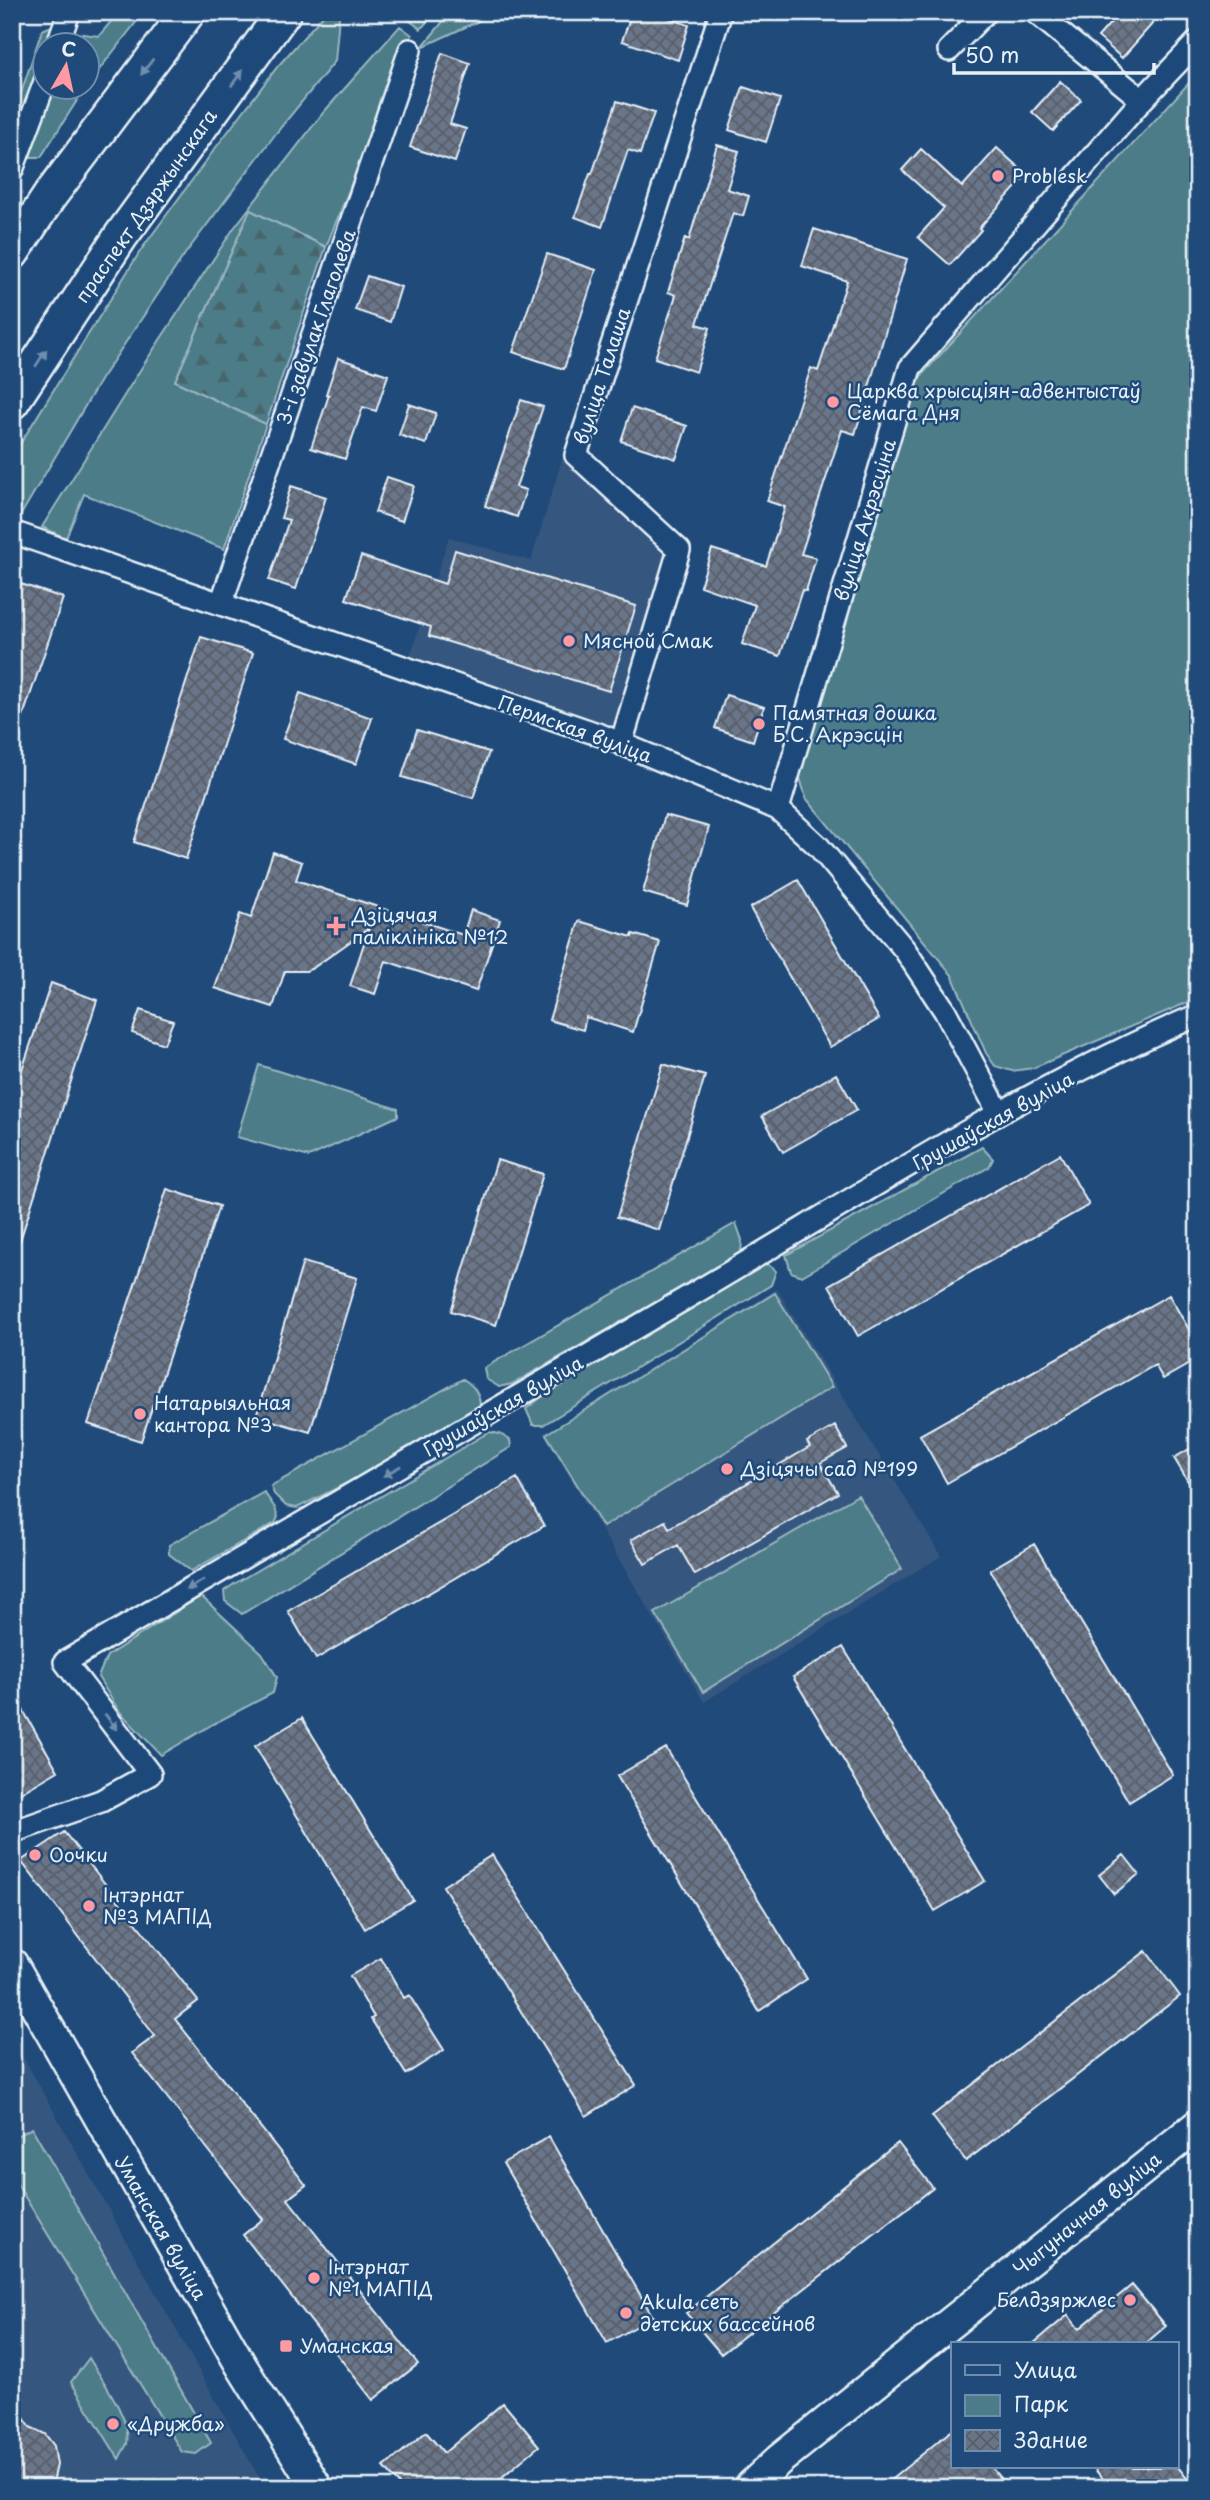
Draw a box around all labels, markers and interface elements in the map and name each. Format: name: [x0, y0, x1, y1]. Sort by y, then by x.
north arrow: [32, 32, 102, 102]
scale bar: [954, 32, 1154, 76]
text: С: [60, 33, 78, 63]
text: 50 m: [965, 38, 1019, 70]
one-way arrow: [140, 58, 154, 76]
one-way arrow: [229, 69, 243, 87]
street label: праспект Дзяржынскага: [68, 103, 223, 308]
place label: Problesk: [1012, 161, 1088, 189]
marker: Problesk: [990, 168, 1006, 184]
street label: 3-і завулак Глаголева: [268, 225, 362, 428]
street label: вуліца Талаша: [566, 303, 636, 448]
one-way arrow: [35, 348, 48, 368]
place label: Царква хрысціян-адвентыстаў Сёмага Дня: [847, 376, 1141, 426]
marker: Царква хрысціян-адвентыстаў Сёмага Дня: [825, 394, 841, 410]
street label: вуліца Акрэсціна: [826, 435, 902, 604]
place label: Мясной Смак: [583, 626, 713, 654]
marker: Мясной Смак: [561, 633, 577, 649]
street label: Пермская вуліца: [495, 687, 656, 769]
place label: Памятная дошка Б.С. Акрэсцін: [773, 698, 937, 748]
marker: Памятная дошка Б.С. Акрэсцін: [751, 716, 767, 732]
place label: Дзіцячая паліклініка №12: [351, 900, 508, 950]
marker: Дзіцячая паліклініка №12: [326, 916, 346, 936]
street label: Грушаўская вуліца: [907, 1064, 1079, 1176]
street label: Грушаўская вуліца: [417, 1348, 588, 1462]
place label: Натарыяльная кантора №3: [154, 1388, 291, 1438]
marker: Натарыяльная кантора №3: [132, 1406, 148, 1422]
place label: Дзіцячы сад №199: [740, 1454, 918, 1482]
marker: Дзіцячы сад №199: [719, 1461, 735, 1477]
one-way arrow: [382, 1465, 402, 1477]
one-way arrow: [186, 1579, 205, 1592]
one-way arrow: [103, 1713, 118, 1731]
place label: Оочки: [49, 1840, 108, 1868]
marker: Оочки: [27, 1847, 43, 1863]
place label: Інтэрнат №3 МАПІД: [103, 1880, 212, 1930]
marker: Інтэрнат №3 МАПІД: [81, 1898, 97, 1914]
street label: Чыгуначная вуліца: [1006, 2144, 1167, 2282]
street label: Уманская вуліца: [109, 2150, 215, 2305]
place label: Інтэрнат №1 МАПІД: [328, 2252, 433, 2302]
marker: Інтэрнат №1 МАПІД: [306, 2270, 322, 2286]
place label: Белдзяржлес: [996, 2285, 1116, 2313]
place label: Akula сеть детских бассейнов: [640, 2287, 815, 2337]
marker: Белдзяржлес: [1122, 2292, 1138, 2308]
marker: Akula сеть детских бассейнов: [618, 2305, 634, 2321]
place label: Уманская: [300, 2331, 394, 2359]
marker: Уманская: [278, 2338, 294, 2354]
legend: [951, 2342, 1178, 2468]
text: Улица: [1014, 2353, 1077, 2385]
text: Парк: [1014, 2387, 1069, 2419]
place label: «Дружба»: [127, 2409, 225, 2437]
marker: «Дружба»: [105, 2416, 121, 2432]
text: Здание: [1014, 2423, 1088, 2455]

